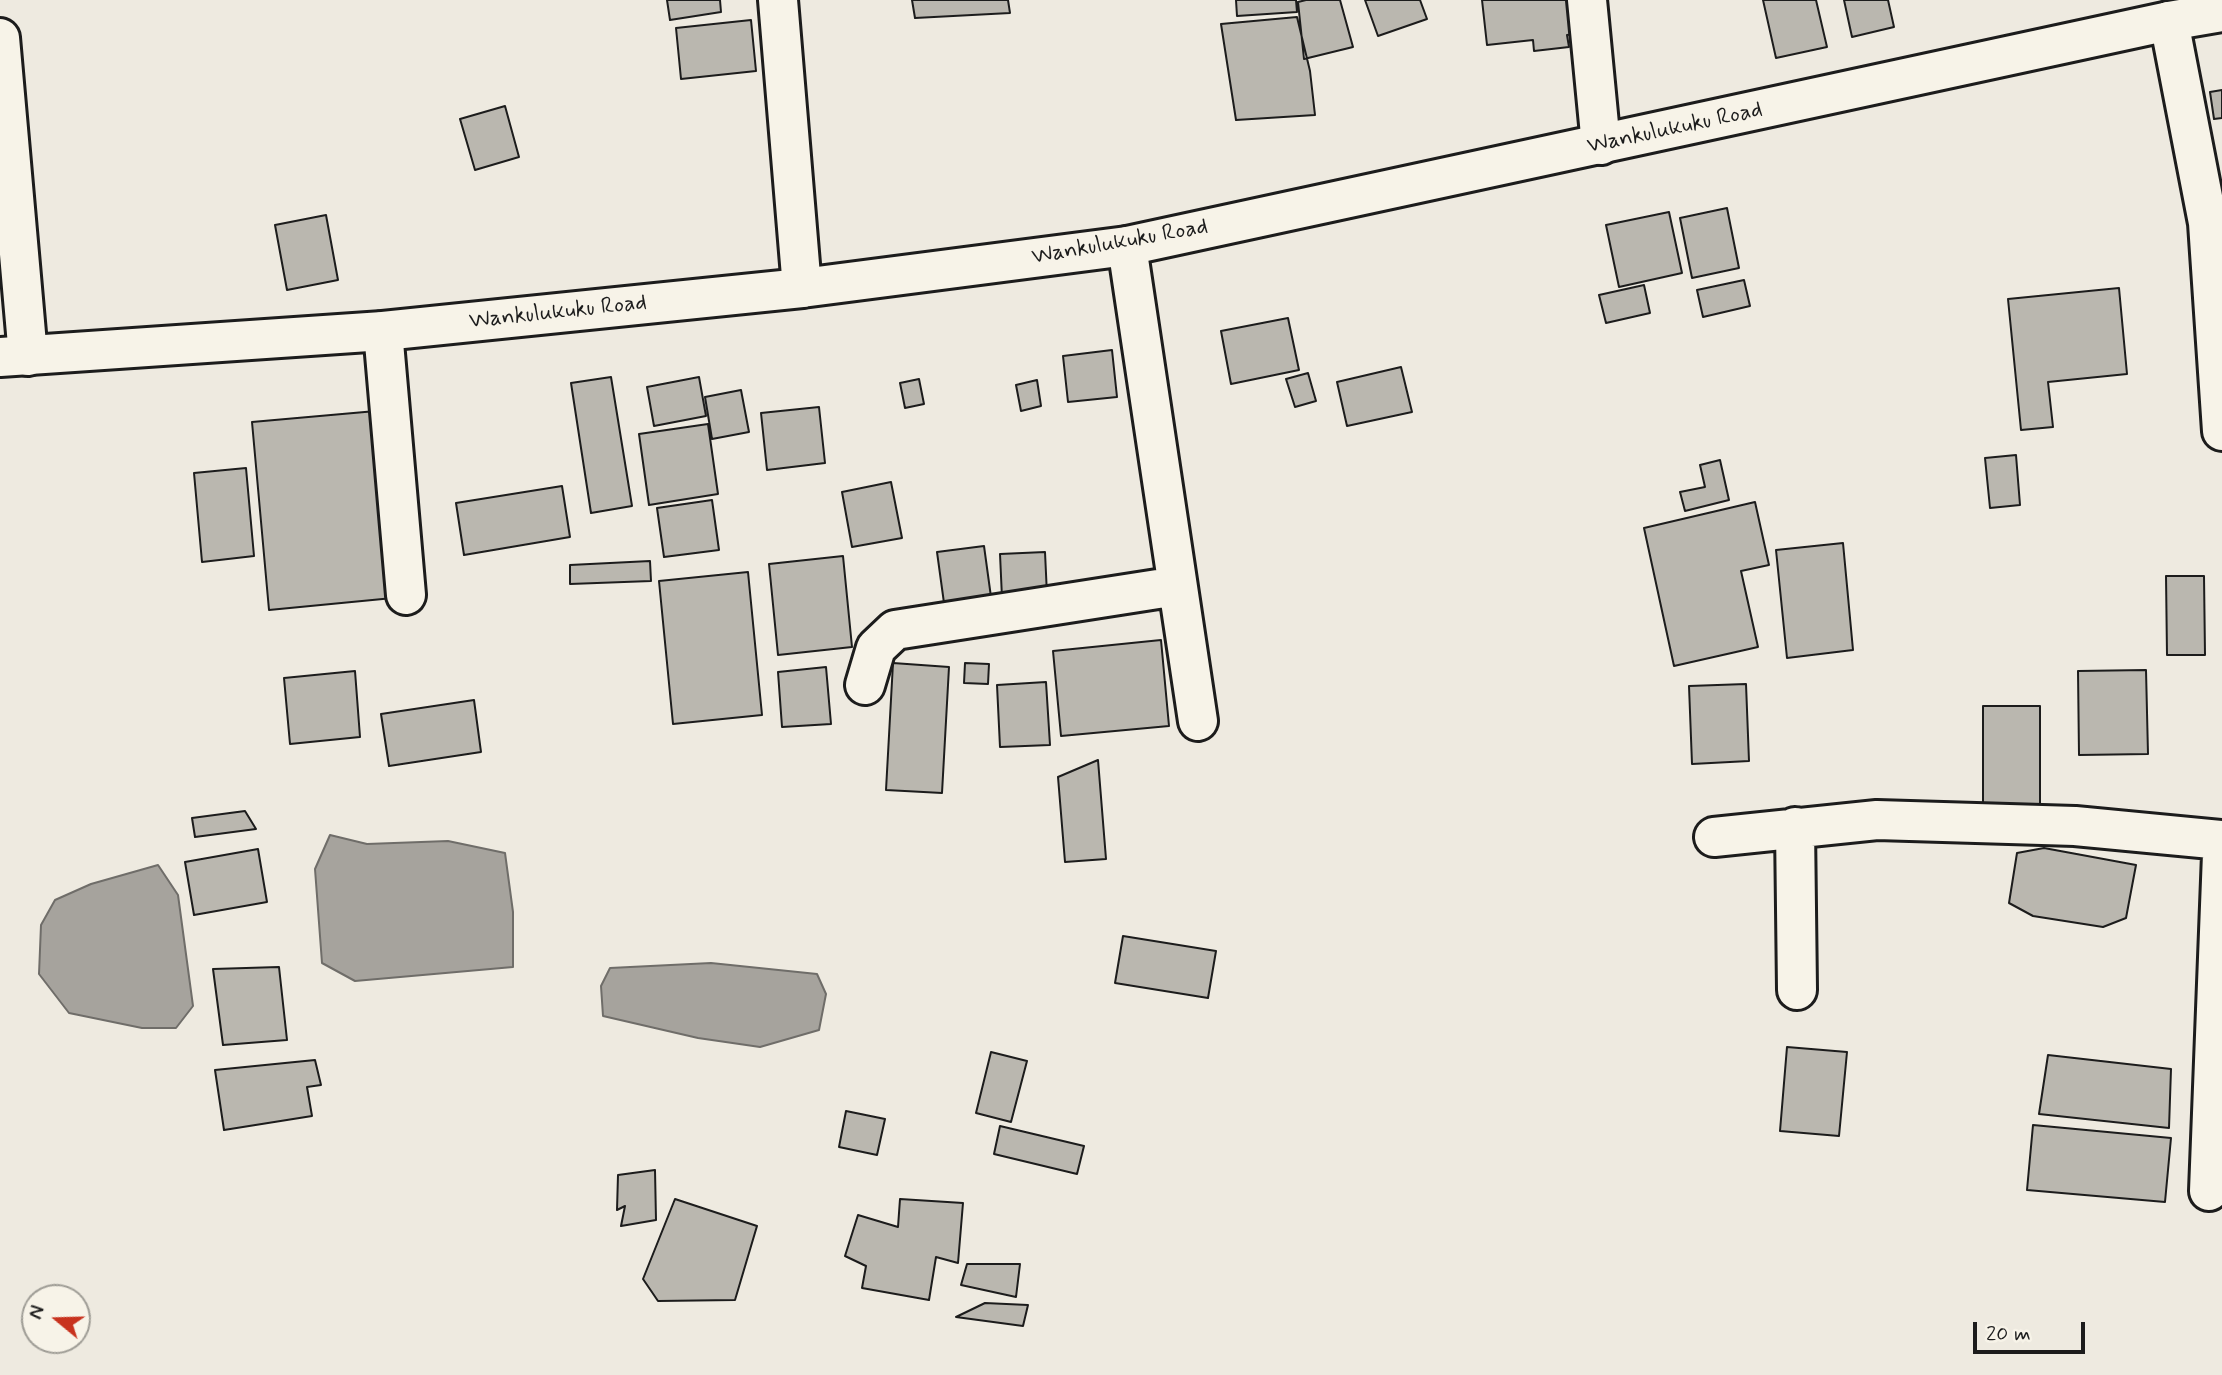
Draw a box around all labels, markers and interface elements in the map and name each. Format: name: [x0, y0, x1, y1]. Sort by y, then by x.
street label: Wankulukuku Road: [1585, 97, 1765, 161]
street label: Wankulukuku Road: [1030, 214, 1210, 272]
street label: Wankulukuku Road: [468, 290, 648, 336]
north arrow: [21, 1284, 91, 1354]
text: N: [24, 1303, 51, 1323]
scale bar: [1977, 1308, 2089, 1352]
text: 20 m: [1986, 1320, 2031, 1348]

